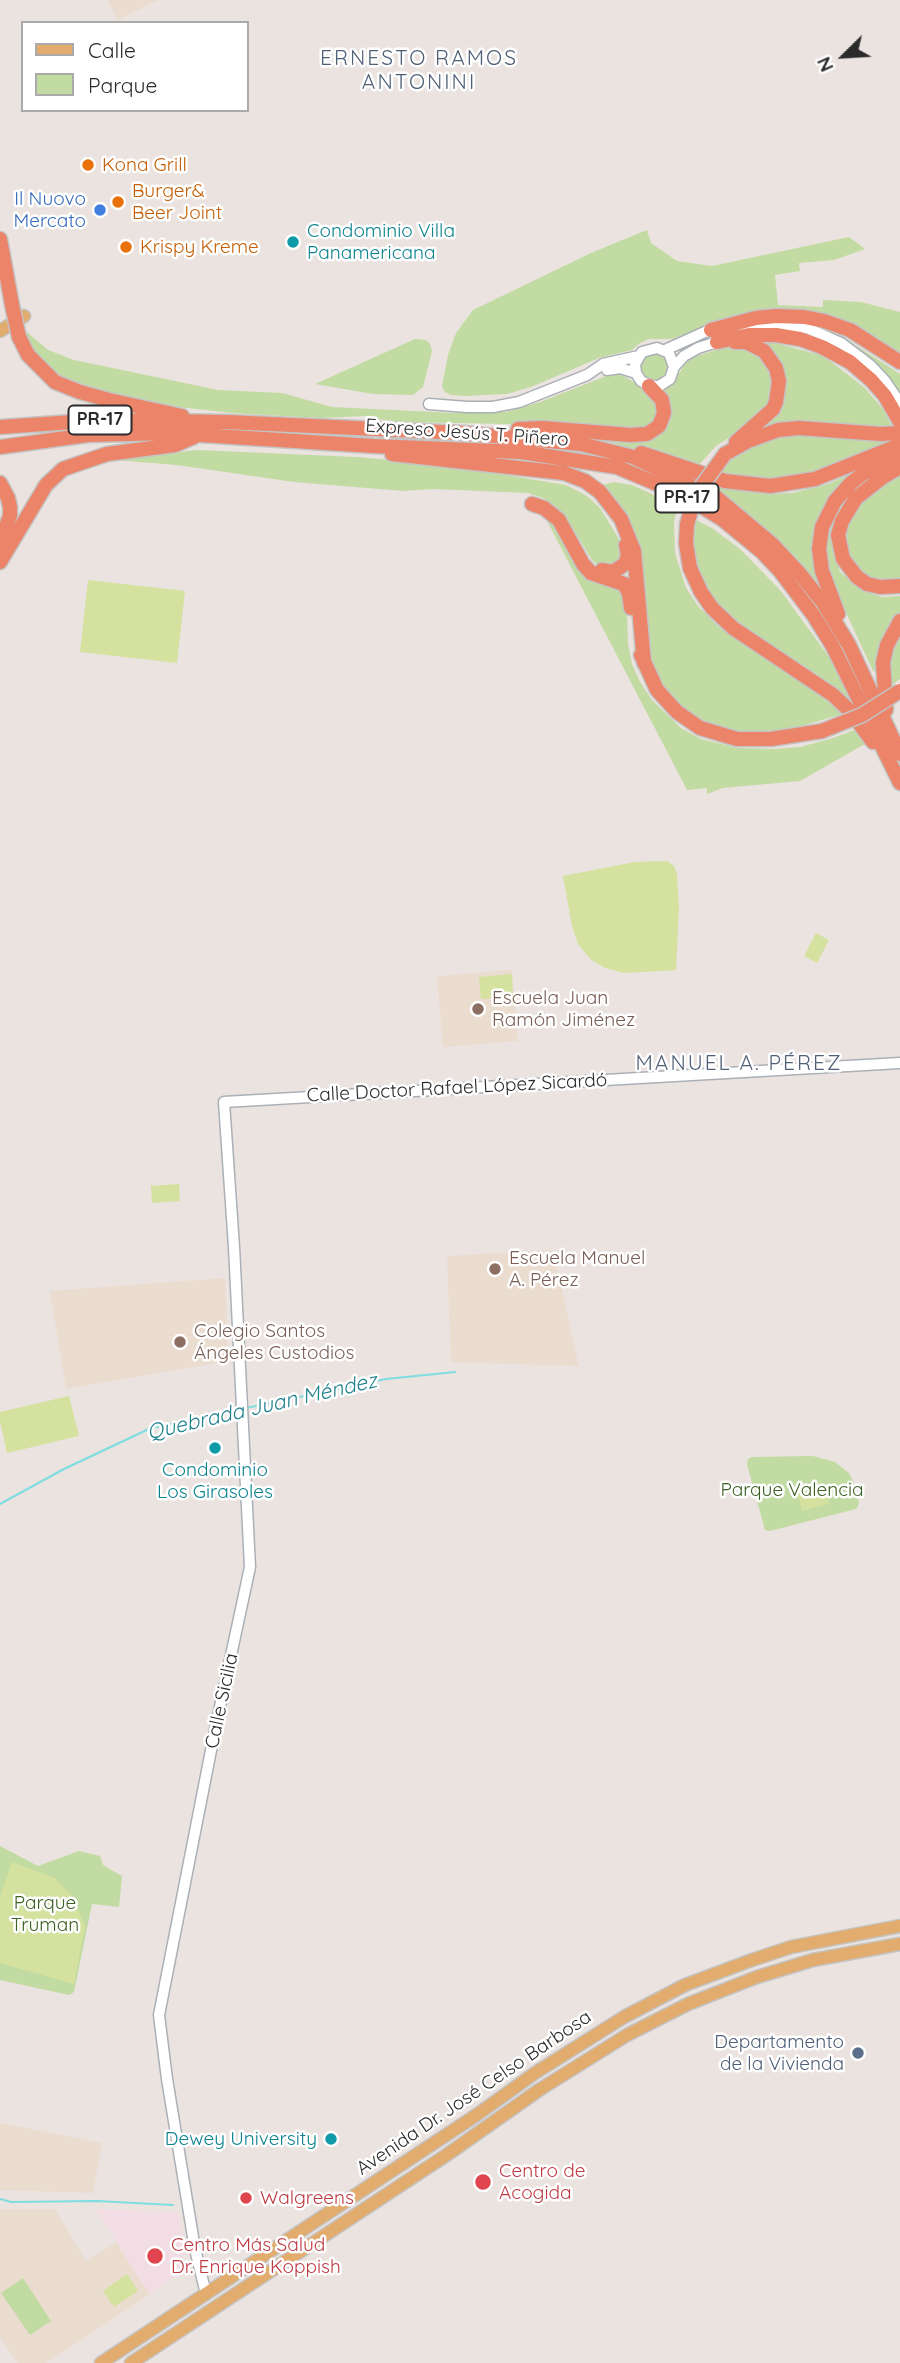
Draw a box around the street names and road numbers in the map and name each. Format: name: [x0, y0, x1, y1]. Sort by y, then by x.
road number: PR-17: [68, 406, 132, 434]
street label: Expreso Jesús T. Piñero: [365, 415, 569, 451]
road number: PR-17: [656, 484, 718, 512]
street label: Calle Doctor Rafael López Sicardó: [306, 1069, 608, 1107]
street label: Calle Sicilia: [201, 1651, 243, 1751]
street label: Avenida Dr. José Celso Barbosa: [352, 2006, 596, 2180]

